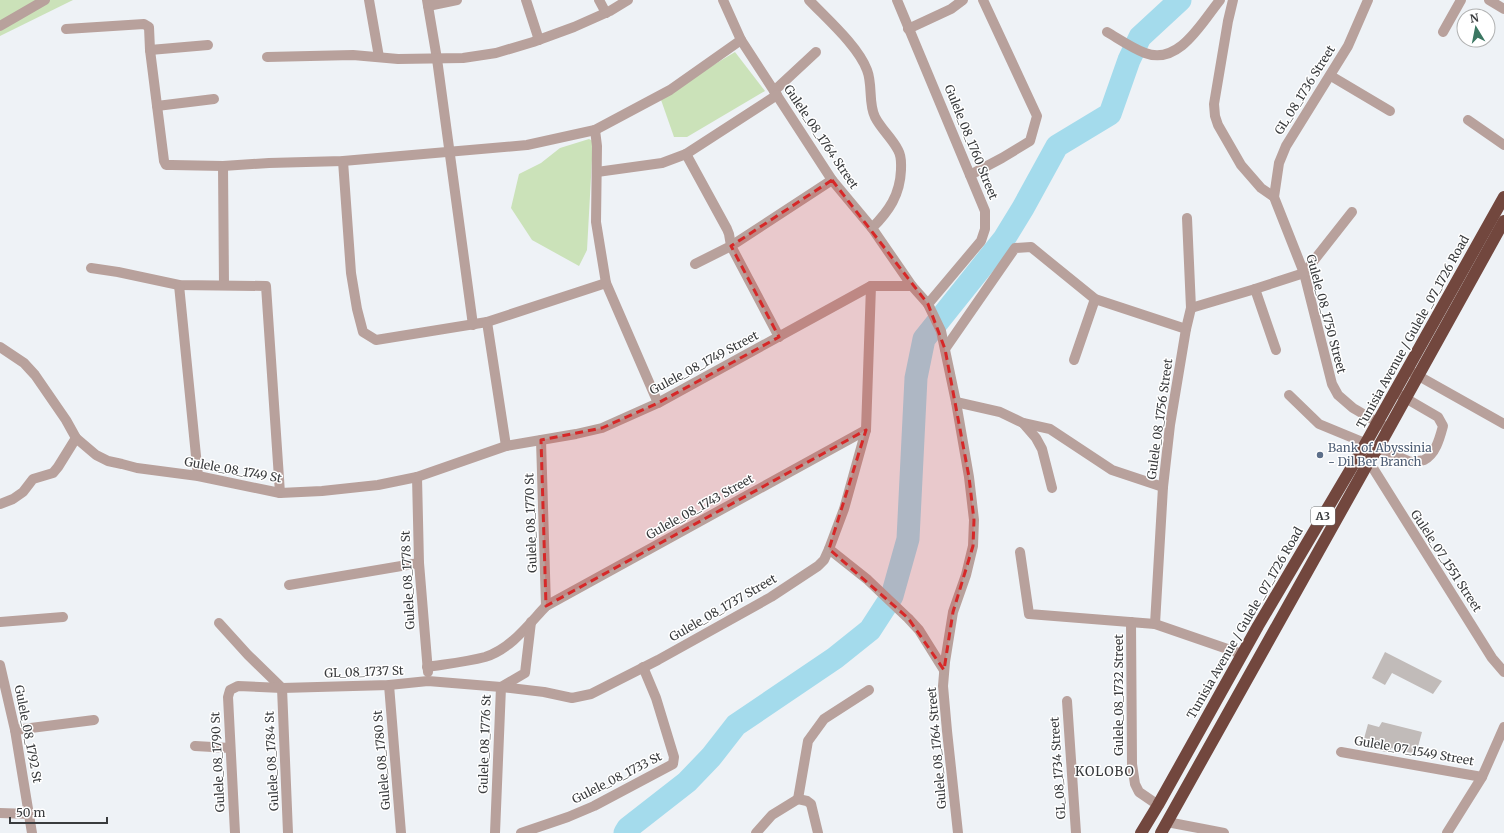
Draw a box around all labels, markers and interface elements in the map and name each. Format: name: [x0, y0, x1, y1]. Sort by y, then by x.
north arrow: [1456, 8, 1496, 48]
text: N: [1469, 10, 1480, 26]
street label: GL_08_1736 Street: [1271, 42, 1338, 137]
street label: Gulele_08_1764 Street: [781, 82, 862, 192]
street label: Gulele_08_1760 Street: [942, 82, 1001, 202]
street label: Tunisia Avenue / Gulele _07_1726 Road: [1353, 233, 1472, 431]
street label: Gulele_08_1750 Street: [1303, 253, 1350, 375]
street label: Gulele_08_1749 Street: [647, 327, 761, 398]
street label: Gulele_08_1756 Street: [1144, 357, 1175, 480]
place label: Bank of Abyssinia - Dil Ber Branch: [1328, 440, 1432, 469]
marker: Bank of Abyssinia - Dil Ber Branch: [1315, 450, 1325, 460]
street label: Gulele_08_1749 St: [183, 454, 283, 486]
street label: Gulele_08_1743 Street: [643, 471, 756, 542]
street label: Gulele_08_1770 St: [521, 473, 540, 573]
road number: A3: [1311, 507, 1335, 525]
street label: Gulele_07_1551 Street: [1408, 507, 1485, 615]
street label: Tunisia Avenue / Gulele _07_1726 Road: [1183, 524, 1306, 721]
street label: Gulele_08_1778 St: [397, 530, 418, 630]
street label: Gulele_08_1737 Street: [666, 571, 779, 644]
street label: Gulele_08_1732 Street: [1111, 634, 1126, 756]
street label: GL_08_1737 St: [324, 663, 404, 680]
street label: Gulele_08_1792 St: [12, 684, 45, 784]
street label: Gulele_08_1764 Street: [924, 686, 949, 810]
street label: Gulele_08_1776 St: [475, 694, 494, 794]
street label: Gulele_08_1780 St: [370, 709, 393, 811]
street label: Gulele_08_1784 St: [261, 710, 282, 811]
street label: Gulele_08_1790 St: [207, 711, 228, 813]
street label: GL_08_1734 Street: [1046, 716, 1069, 820]
street label: Gulele_07_1549 Street: [1353, 733, 1475, 768]
street label: Gulele_08_1733 St: [569, 748, 664, 807]
district label: KOLOBO: [1075, 763, 1135, 780]
scale bar: [10, 799, 107, 825]
text: 50 m: [16, 805, 45, 820]

